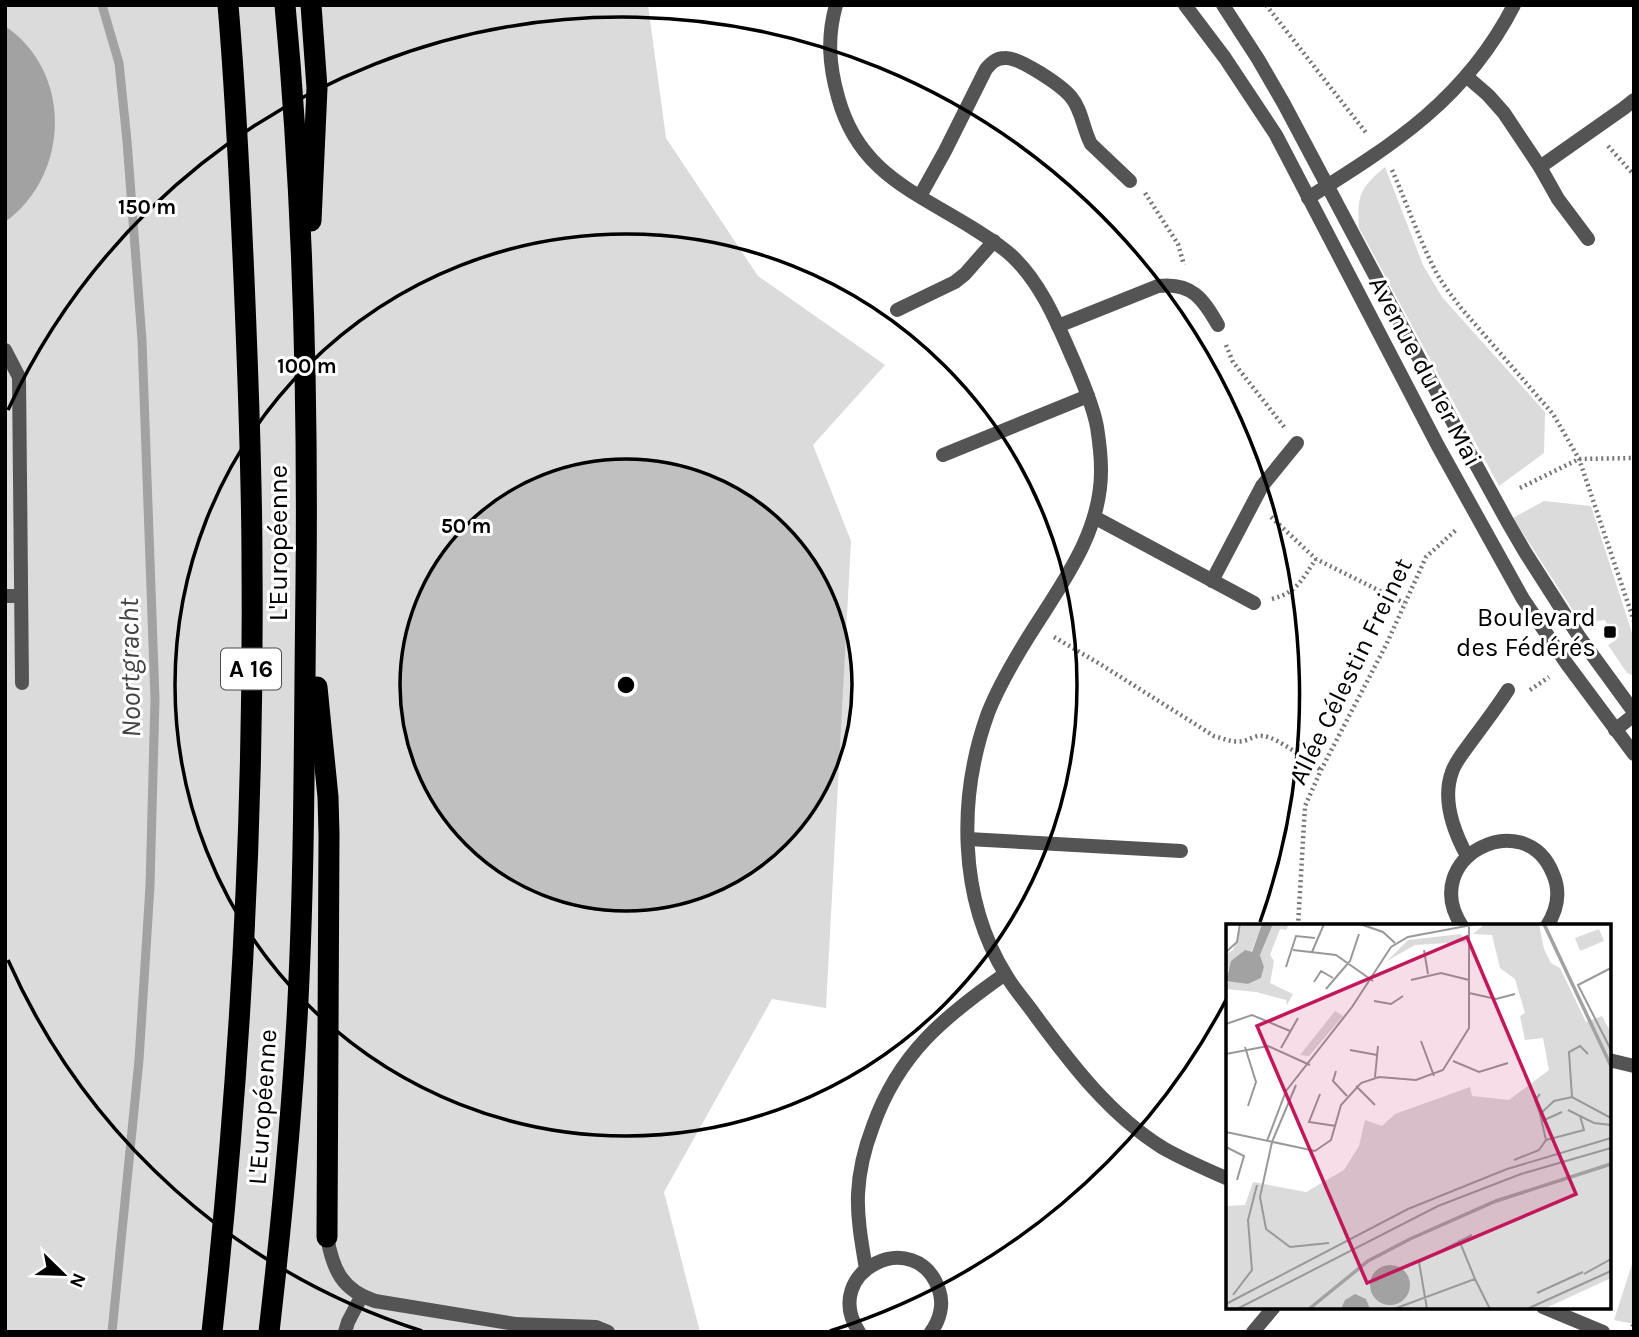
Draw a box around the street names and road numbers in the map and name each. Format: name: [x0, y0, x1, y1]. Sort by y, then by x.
street label: Avenue du 1er Mai: [1362, 271, 1489, 472]
street label: L'Européenne: [263, 465, 294, 621]
street label: Allée Célestin Freinet: [1282, 553, 1419, 790]
road number: A 16: [221, 648, 281, 690]
street label: L'Européenne: [242, 1028, 283, 1186]

